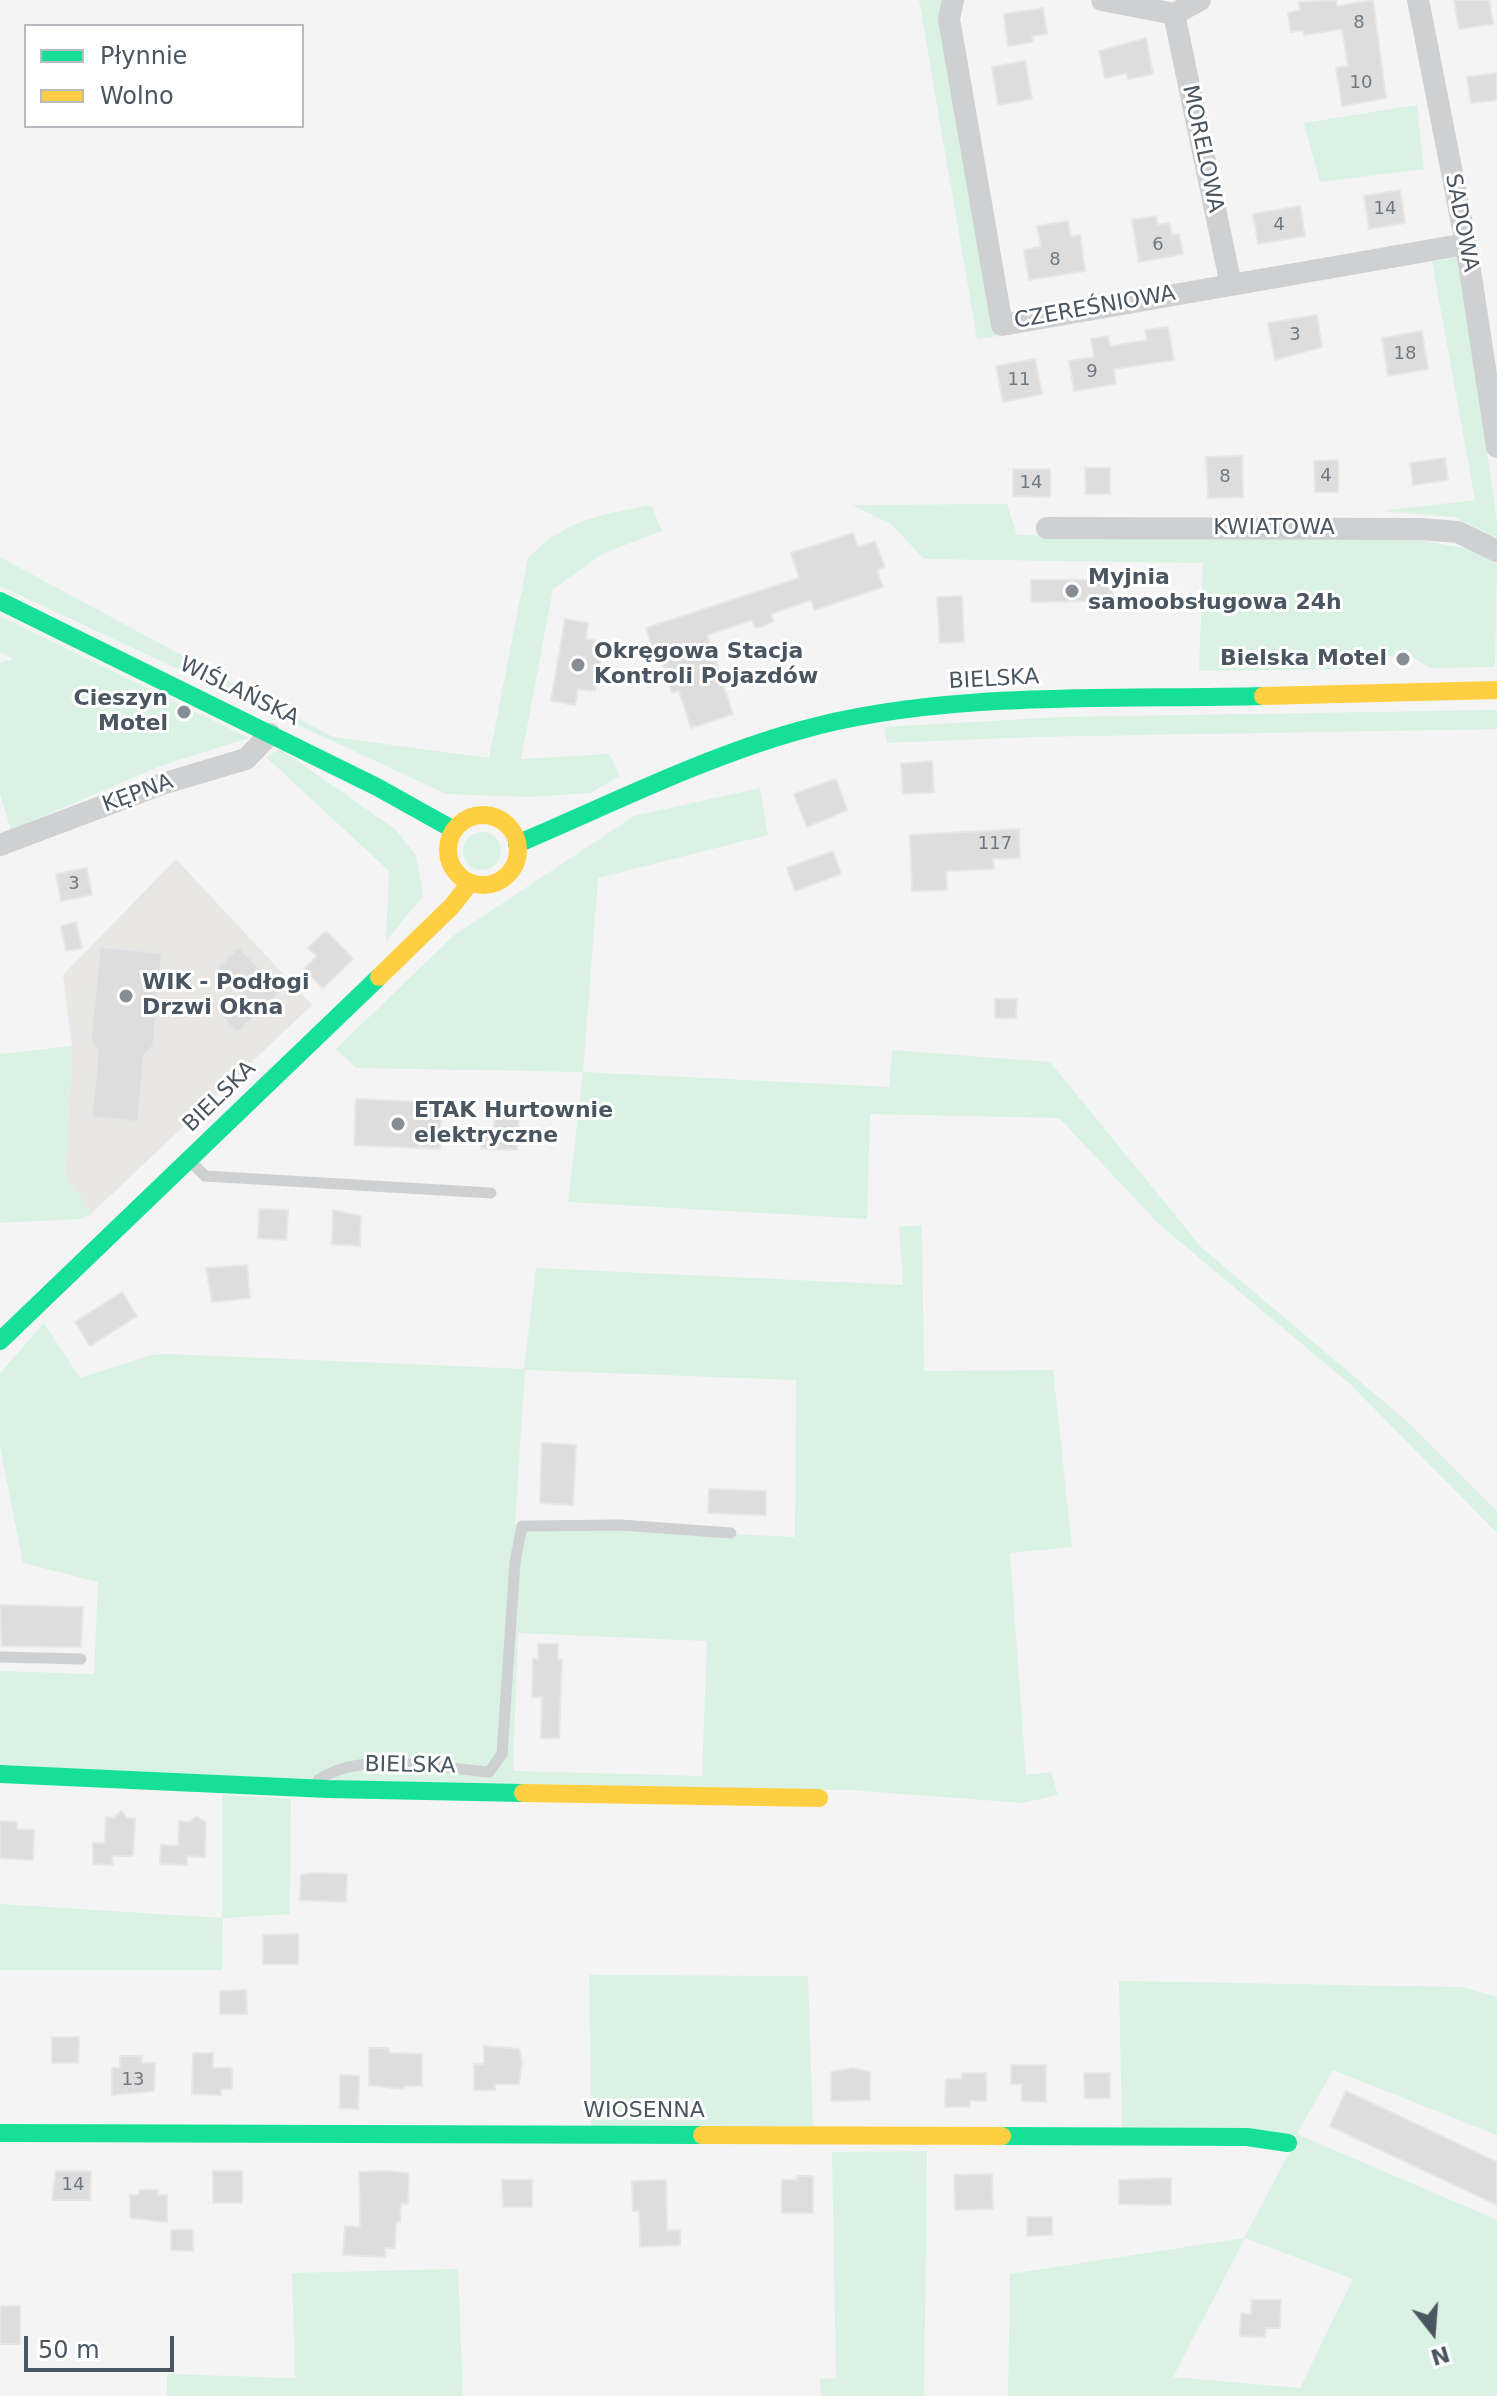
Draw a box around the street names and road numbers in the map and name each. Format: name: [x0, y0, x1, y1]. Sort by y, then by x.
street label: MORELOWA: [1176, 83, 1228, 215]
street label: SADOWA: [1439, 172, 1483, 274]
street label: CZEREŚNIOWA: [1012, 281, 1178, 335]
street label: KWIATOWA: [1213, 515, 1335, 541]
street label: WIŚLAŃSKA: [175, 652, 303, 732]
street label: BIELSKA: [948, 664, 1040, 696]
street label: KĘPNA: [99, 769, 177, 819]
street label: BIELSKA: [178, 1056, 262, 1138]
street label: BIELSKA: [364, 1752, 456, 1780]
street label: WIOSENNA: [583, 2098, 705, 2124]

